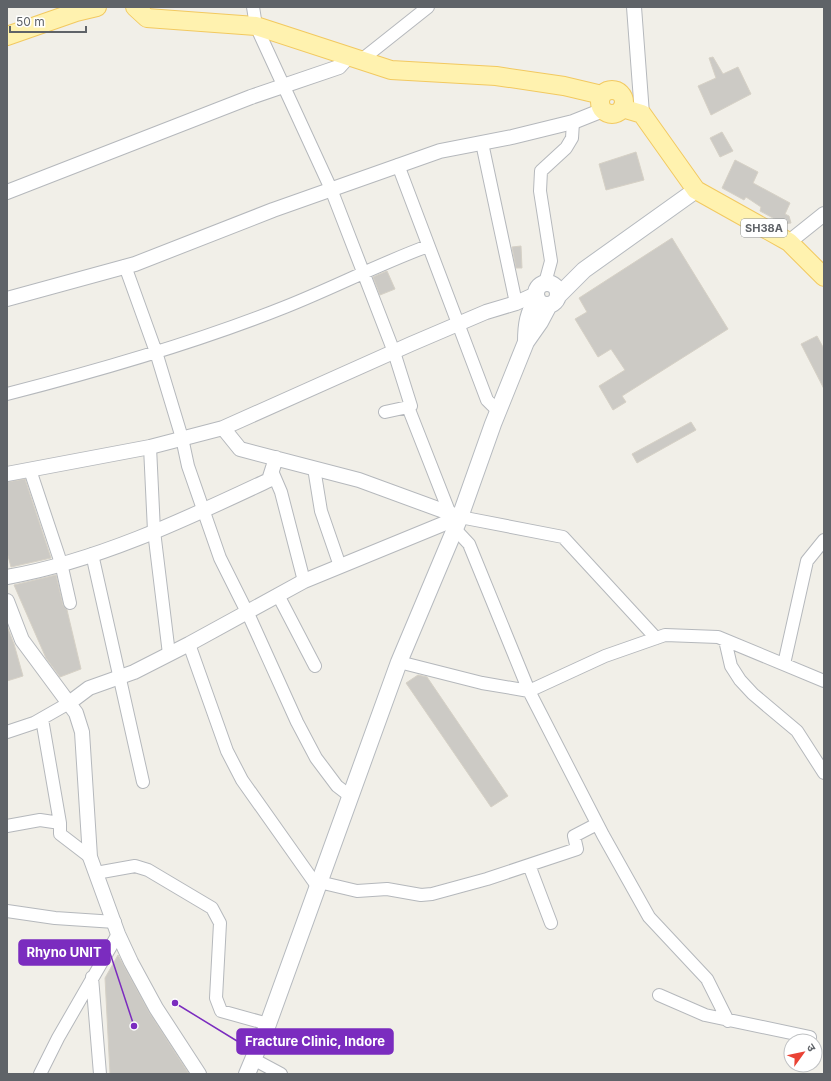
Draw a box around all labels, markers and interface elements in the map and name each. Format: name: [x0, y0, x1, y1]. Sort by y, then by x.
scale bar: [10, 8, 86, 34]
text: 50 m: [16, 14, 45, 29]
road number: SH38A: [741, 219, 787, 237]
callout: Rhyno UNIT: [19, 940, 110, 965]
text: Rhyno UNIT: [26, 944, 102, 960]
callout: Fracture Clinic, Indore: [237, 1029, 393, 1054]
text: Fracture Clinic, Indore: [245, 1033, 385, 1049]
north arrow: [783, 1033, 823, 1073]
text: उ: [804, 1041, 819, 1055]

